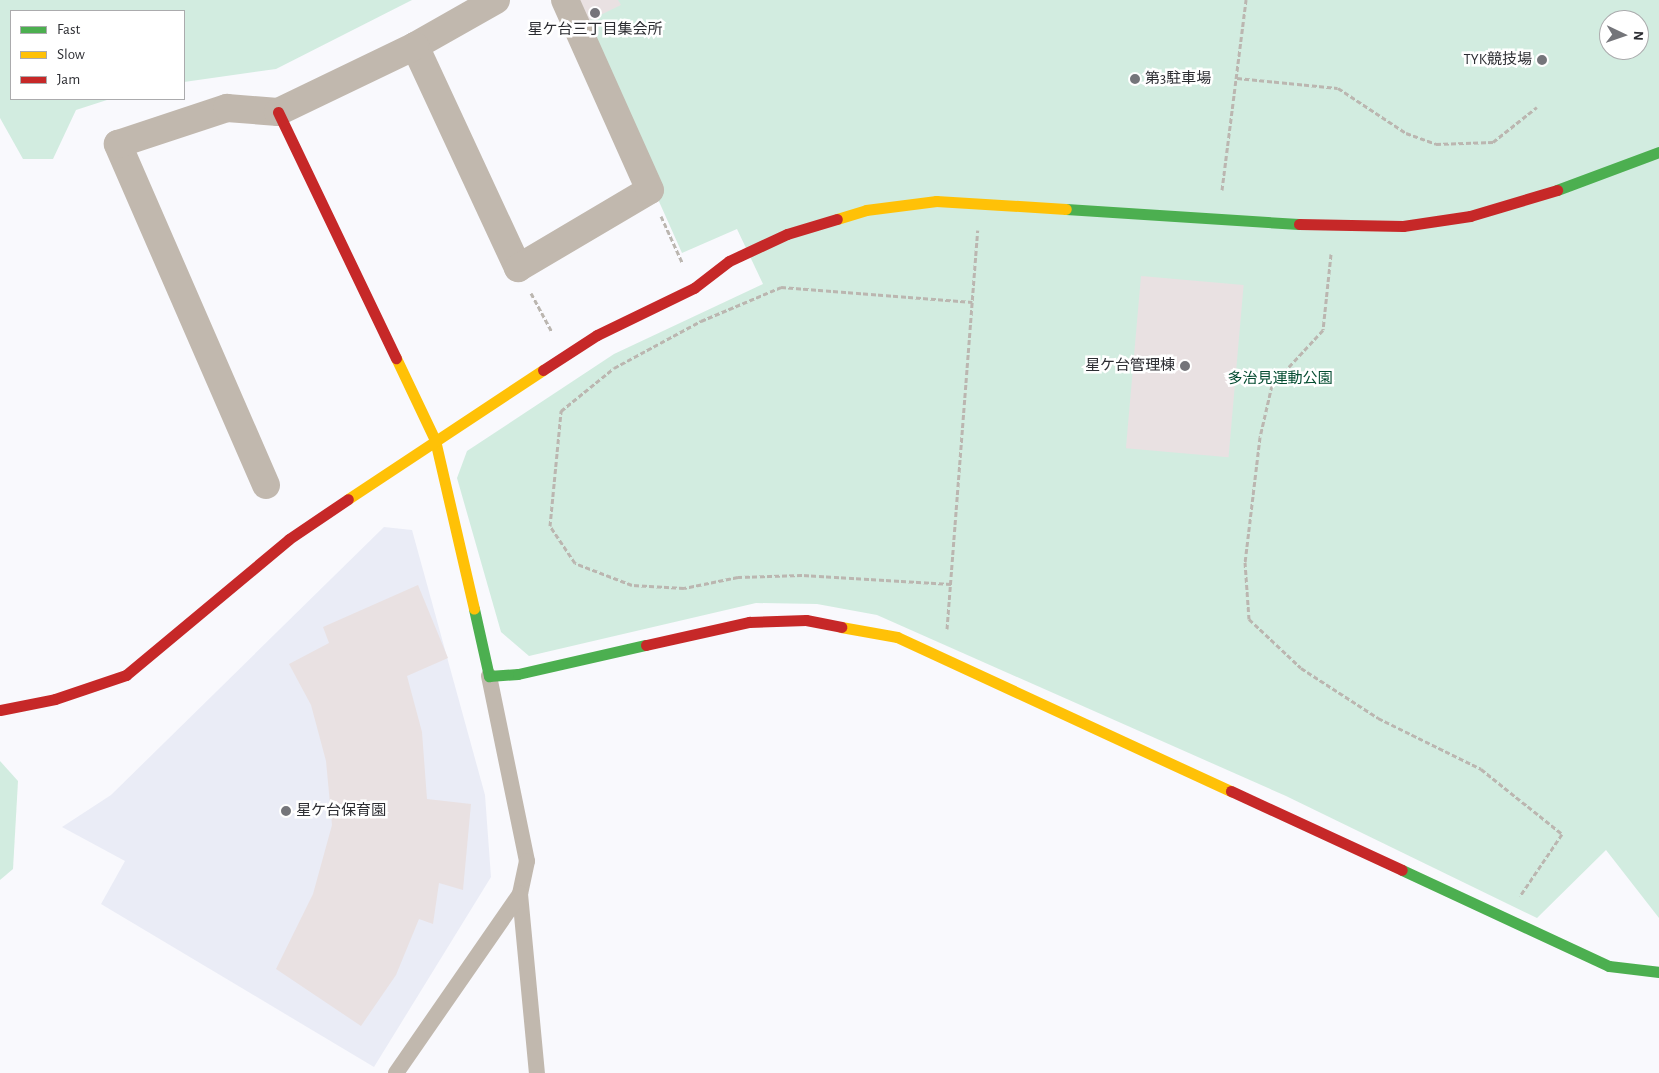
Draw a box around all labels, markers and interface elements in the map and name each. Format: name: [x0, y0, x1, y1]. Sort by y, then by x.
marker: 星ケ台三丁目集会所: [589, 7, 601, 19]
legend: [10, 10, 185, 100]
north arrow: [1599, 10, 1649, 60]
place label: 星ケ台三丁目集会所: [528, 21, 662, 39]
text: Fast: [57, 22, 80, 37]
text: N: [1631, 30, 1645, 41]
text: Slow: [57, 47, 85, 62]
place label: TYK競技場: [1464, 51, 1532, 69]
marker: TYK競技場: [1536, 54, 1548, 66]
place label: 第3駐車場: [1145, 70, 1211, 88]
text: Jam: [57, 72, 80, 87]
marker: 第3駐車場: [1129, 73, 1141, 85]
place label: 星ケ台管理棟: [1085, 357, 1175, 375]
marker: 星ケ台管理棟: [1179, 360, 1191, 372]
park label: 多治見運動公園: [1228, 370, 1332, 388]
place label: 星ケ台保育園: [296, 802, 386, 820]
marker: 星ケ台保育園: [280, 805, 292, 817]

